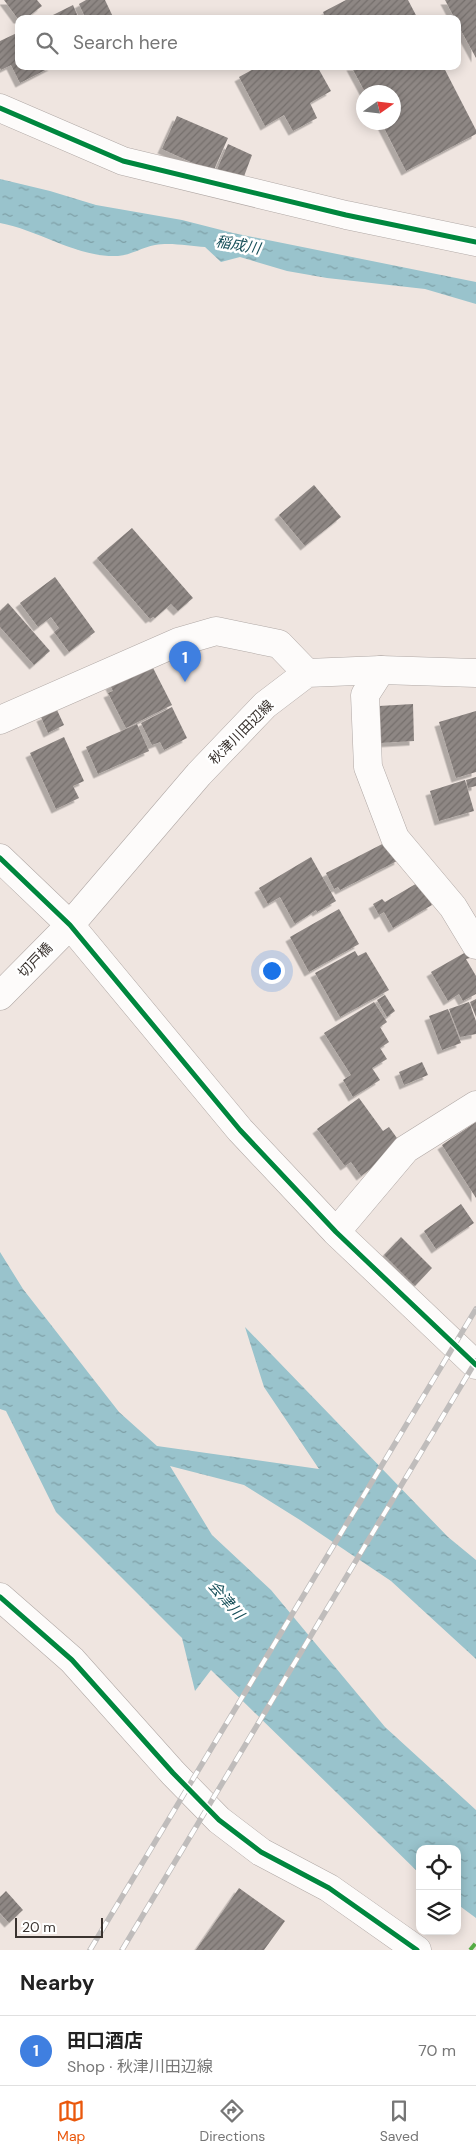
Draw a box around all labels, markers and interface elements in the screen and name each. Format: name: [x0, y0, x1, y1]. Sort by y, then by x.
search box: [15, 15, 461, 70]
icon: search: [33, 29, 61, 57]
text: Search here: [73, 30, 178, 55]
north arrow: [356, 85, 401, 130]
water label: 稲成川: [214, 231, 264, 259]
pin: 1: [169, 641, 201, 682]
street label: 秋津川田辺線: [205, 696, 277, 768]
street label: 切戸橋: [14, 939, 56, 981]
your location: [259, 958, 285, 984]
water label: 会津川: [204, 1576, 250, 1625]
map controls: [416, 1845, 461, 1935]
button: locate: [416, 1845, 461, 1890]
button: layers: [416, 1890, 461, 1935]
scale bar: [15, 1915, 102, 1938]
text: 20 m: [22, 1918, 56, 1936]
text: Nearby: [20, 1969, 94, 1997]
text: 田口酒店: [67, 2028, 143, 2053]
text: 1: [33, 2040, 39, 2061]
text: 70 m: [418, 2040, 456, 2061]
text: Shop · 秋津川田辺線: [67, 2056, 213, 2077]
tab: Map: [57, 2097, 85, 2145]
tab: Directions: [200, 2097, 265, 2145]
tab: Saved: [380, 2097, 419, 2145]

